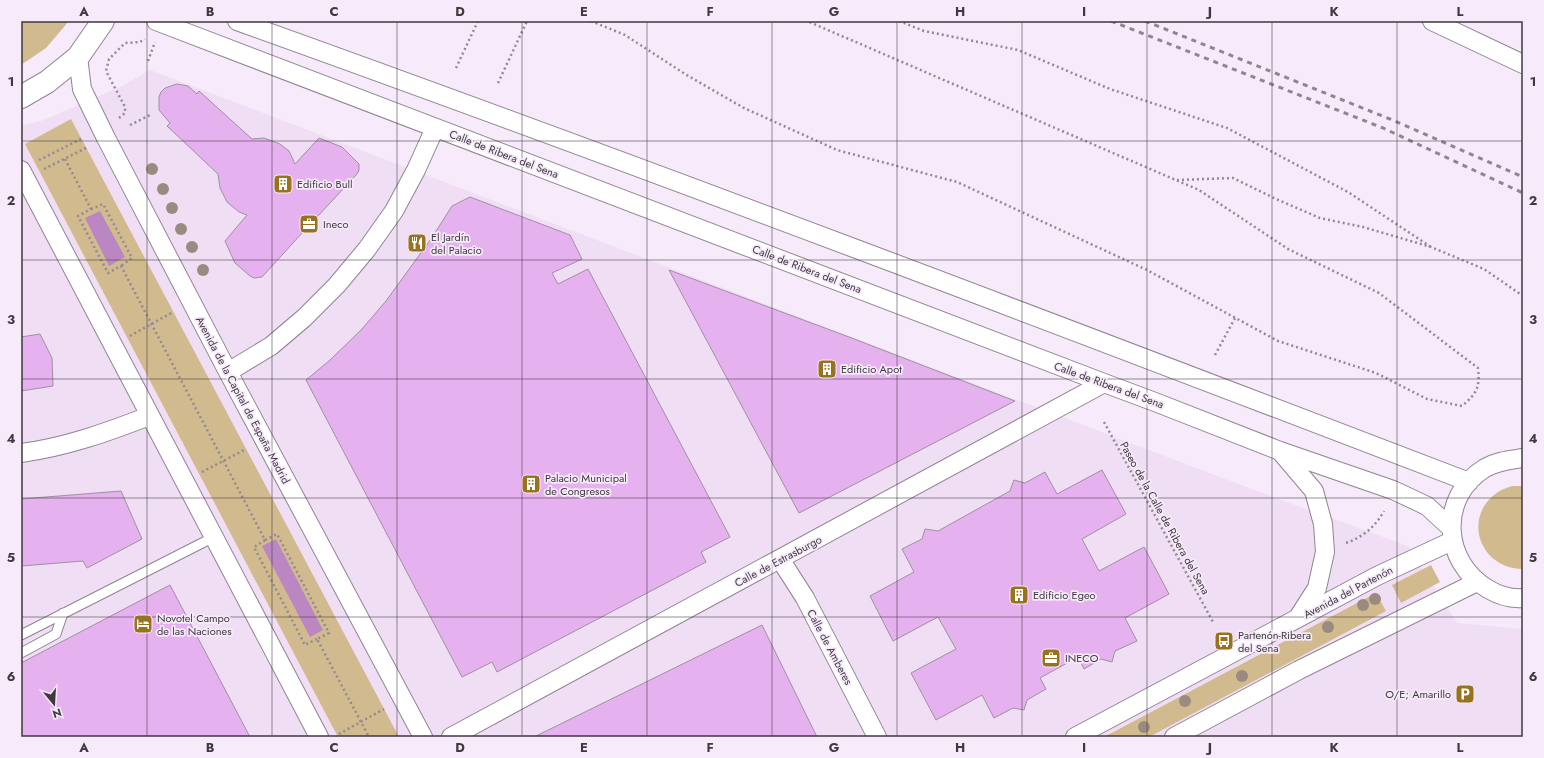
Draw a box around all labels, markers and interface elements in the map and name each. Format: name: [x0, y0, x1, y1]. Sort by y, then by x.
text: A: [78, 2, 89, 21]
text: B: [206, 2, 215, 21]
text: C: [329, 2, 339, 21]
text: D: [455, 2, 465, 21]
text: E: [580, 2, 588, 21]
text: F: [706, 2, 714, 21]
text: G: [829, 2, 840, 21]
text: H: [955, 2, 965, 21]
text: I: [1082, 2, 1086, 21]
text: J: [1205, 2, 1212, 21]
text: K: [1329, 2, 1339, 21]
text: L: [1457, 2, 1464, 21]
text: 1: [8, 72, 14, 91]
text: 1: [1530, 72, 1536, 91]
street label: Calle de Ribera del Sena: [447, 126, 561, 182]
building icon: Edificio Bull: [272, 173, 294, 195]
place label: Edificio Bull: [297, 176, 353, 192]
text: 2: [7, 191, 15, 210]
text: 2: [1529, 191, 1537, 210]
office icon: Ineco: [298, 213, 320, 235]
place label: Ineco: [323, 216, 348, 232]
place label: El Jardín del Palacio: [431, 229, 482, 258]
restaurant icon: El Jardín del Palacio: [406, 232, 428, 254]
street label: Calle de Ribera del Sena: [750, 241, 864, 297]
text: 3: [7, 310, 15, 329]
text: 3: [1529, 310, 1537, 329]
street label: Avenida de la Capital de España Madrid: [192, 313, 294, 487]
building icon: Edificio Apot: [816, 358, 838, 380]
street label: Calle de Ribera del Sena: [1052, 358, 1166, 412]
place label: Edificio Apot: [841, 361, 902, 377]
text: 4: [6, 429, 16, 448]
text: 4: [1528, 429, 1538, 448]
street label: Paseo de la Calle de Ribera del Sena: [1116, 439, 1214, 597]
place label: Palacio Municipal de Congresos: [545, 470, 627, 499]
building icon: Palacio Municipal de Congresos: [520, 473, 542, 495]
street label: Calle de Estrasburgo: [732, 531, 824, 591]
text: 5: [7, 548, 15, 567]
text: 5: [1529, 548, 1537, 567]
street label: Avenida del Partenón: [1301, 562, 1395, 622]
building icon: Edificio Egeo: [1008, 584, 1030, 606]
place label: Edificio Egeo: [1033, 587, 1096, 603]
street label: Calle de Amberes: [803, 606, 857, 688]
place label: Novotel Campo de las Naciones: [157, 610, 232, 639]
hotel icon: Novotel Campo de las Naciones: [132, 613, 154, 635]
place label: Partenón-Ribera del Sena: [1238, 627, 1311, 656]
bus stop icon: Partenón-Ribera del Sena: [1213, 630, 1235, 652]
office icon: INECO: [1040, 647, 1062, 669]
place label: INECO: [1065, 650, 1099, 666]
text: 6: [7, 667, 16, 686]
text: 6: [1529, 667, 1538, 686]
parking icon: O/E; Amarillo: [1454, 683, 1476, 705]
north arrow: [34, 684, 74, 724]
place label: O/E; Amarillo: [1385, 686, 1451, 702]
text: N: [50, 705, 64, 722]
text: A: [78, 738, 89, 757]
text: B: [206, 738, 215, 757]
text: C: [329, 738, 339, 757]
text: D: [455, 738, 465, 757]
text: E: [580, 738, 588, 757]
text: F: [706, 738, 714, 757]
text: G: [829, 738, 840, 757]
text: H: [955, 738, 965, 757]
text: I: [1082, 738, 1086, 757]
text: J: [1205, 738, 1212, 757]
text: K: [1329, 738, 1339, 757]
text: L: [1457, 738, 1464, 757]

